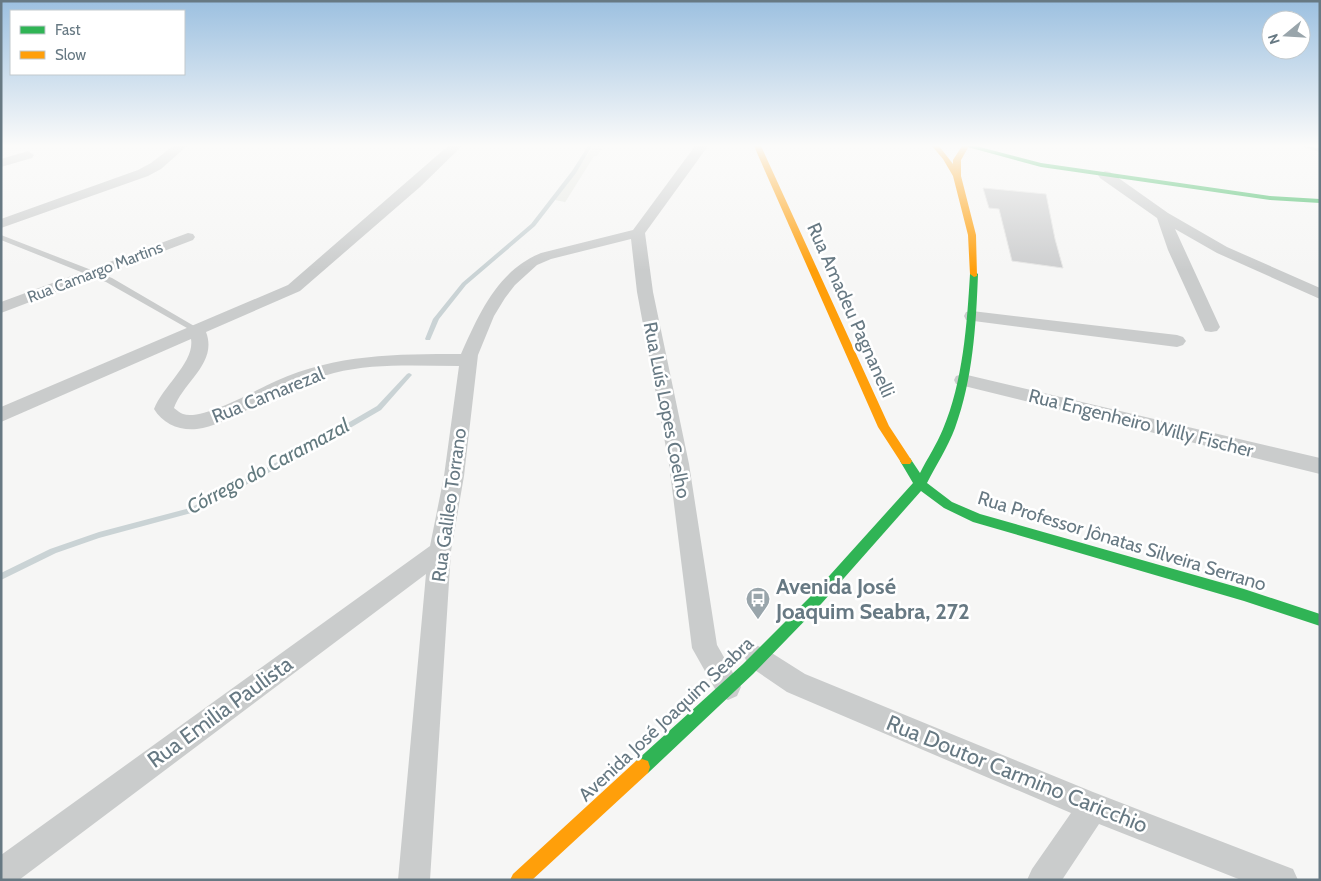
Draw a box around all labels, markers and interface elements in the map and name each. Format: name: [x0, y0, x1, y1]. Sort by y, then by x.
legend: [10, 10, 185, 75]
north arrow: [1261, 10, 1311, 60]
text: Fast: [55, 21, 80, 39]
text: N: [1264, 32, 1284, 47]
text: Slow: [55, 46, 86, 64]
street label: Rua Amadeu Pagnanelli: [802, 219, 900, 401]
street label: Rua Camargo Martins: [25, 237, 166, 307]
street label: Rua Luís Lopes Coelho: [639, 320, 695, 500]
street label: Rua Camarezal: [208, 362, 328, 428]
street label: Rua Engenheiro Willy Fischer: [1026, 384, 1256, 462]
water label: Córrego do Caramazal: [183, 413, 354, 519]
street label: Rua Galileo Torrano: [427, 427, 471, 583]
street label: Rua Professor Jônatas Silveira Serrano: [975, 486, 1269, 596]
place label: Avenida José Joaquim Seabra, 272: [775, 573, 970, 625]
bus stop icon: Avenida José Joaquim Seabra, 272: [745, 586, 771, 620]
street label: Avenida José Joaquim Seabra: [574, 632, 758, 806]
street label: Rua Emilia Paulista: [142, 650, 298, 774]
street label: Rua Doutor Carmino Caricchio: [882, 709, 1152, 839]

